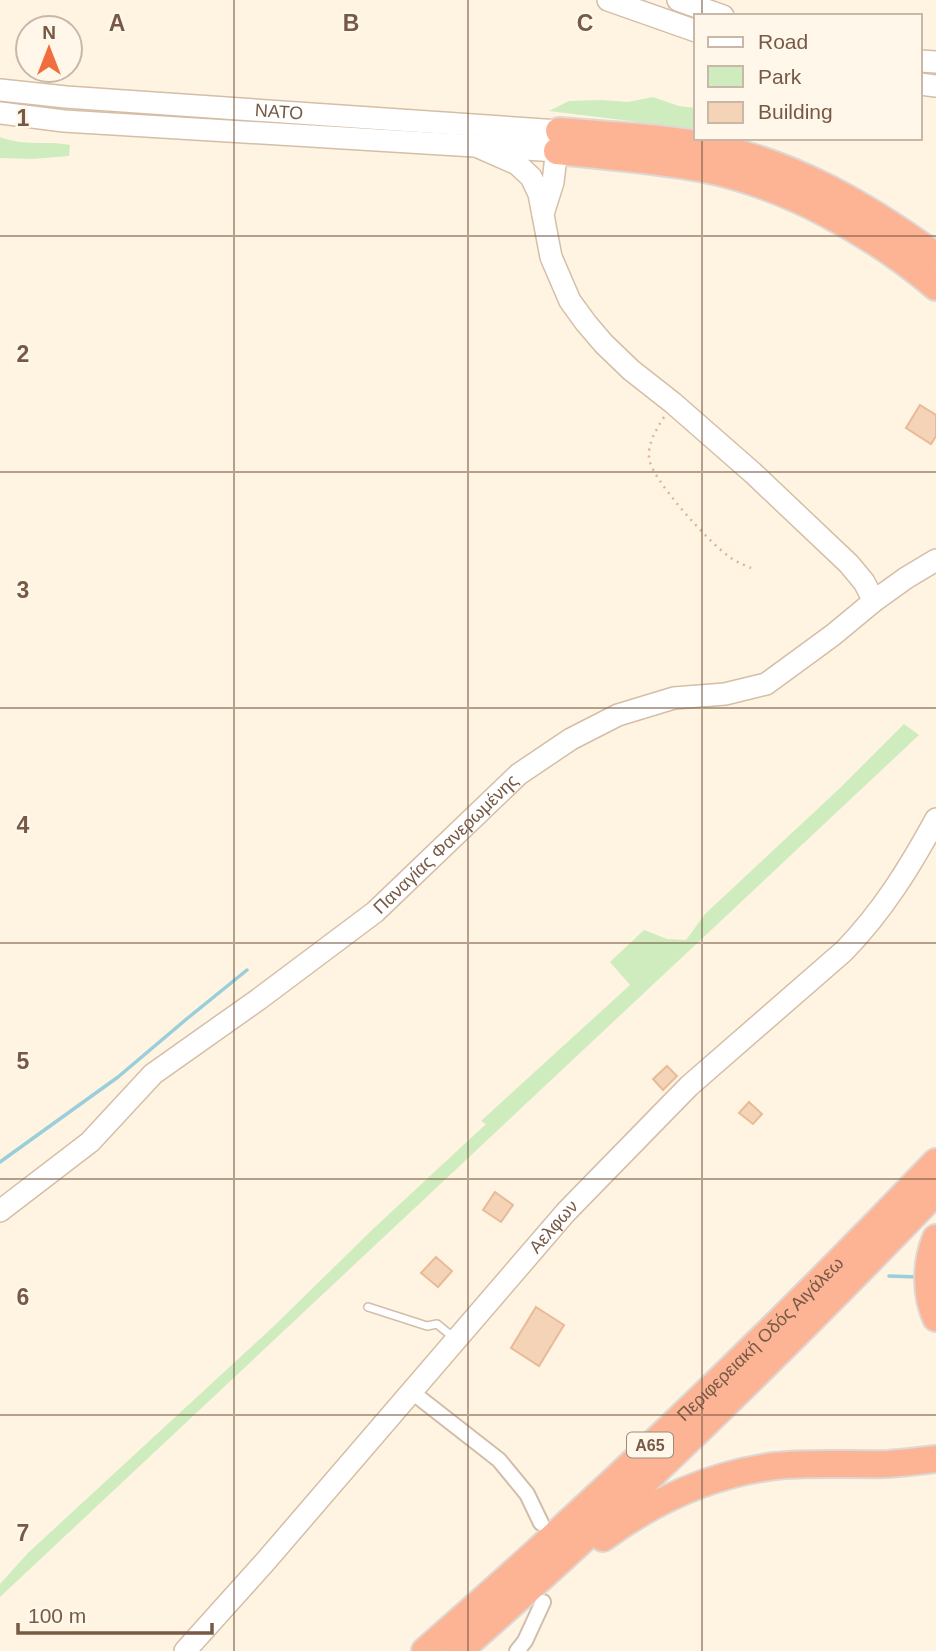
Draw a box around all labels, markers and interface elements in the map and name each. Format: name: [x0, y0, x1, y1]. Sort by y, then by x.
text: A: [109, 10, 125, 36]
text: B: [343, 10, 359, 36]
text: C: [577, 10, 593, 36]
north arrow: [14, 14, 84, 84]
legend: [694, 14, 922, 140]
text: N: [42, 22, 56, 43]
text: Road: [758, 30, 808, 53]
text: Park: [758, 65, 802, 88]
street label: ΝΑΤΟ: [254, 100, 304, 123]
text: Building: [758, 100, 833, 123]
text: 1: [17, 105, 30, 131]
text: 2: [17, 341, 29, 367]
text: 3: [17, 577, 29, 603]
street label: Παναγίας Φανερωμένης: [370, 770, 522, 918]
text: 4: [17, 812, 30, 838]
text: 5: [17, 1048, 30, 1074]
street label: Αελφων: [525, 1196, 582, 1257]
street label: Περιφερειακή Οδός Αιγάλεω: [673, 1253, 848, 1425]
text: 6: [17, 1284, 29, 1310]
road number: Α65: [627, 1432, 673, 1457]
text: 7: [17, 1520, 29, 1546]
scale bar: [18, 1592, 212, 1636]
text: 100 m: [28, 1604, 86, 1627]

